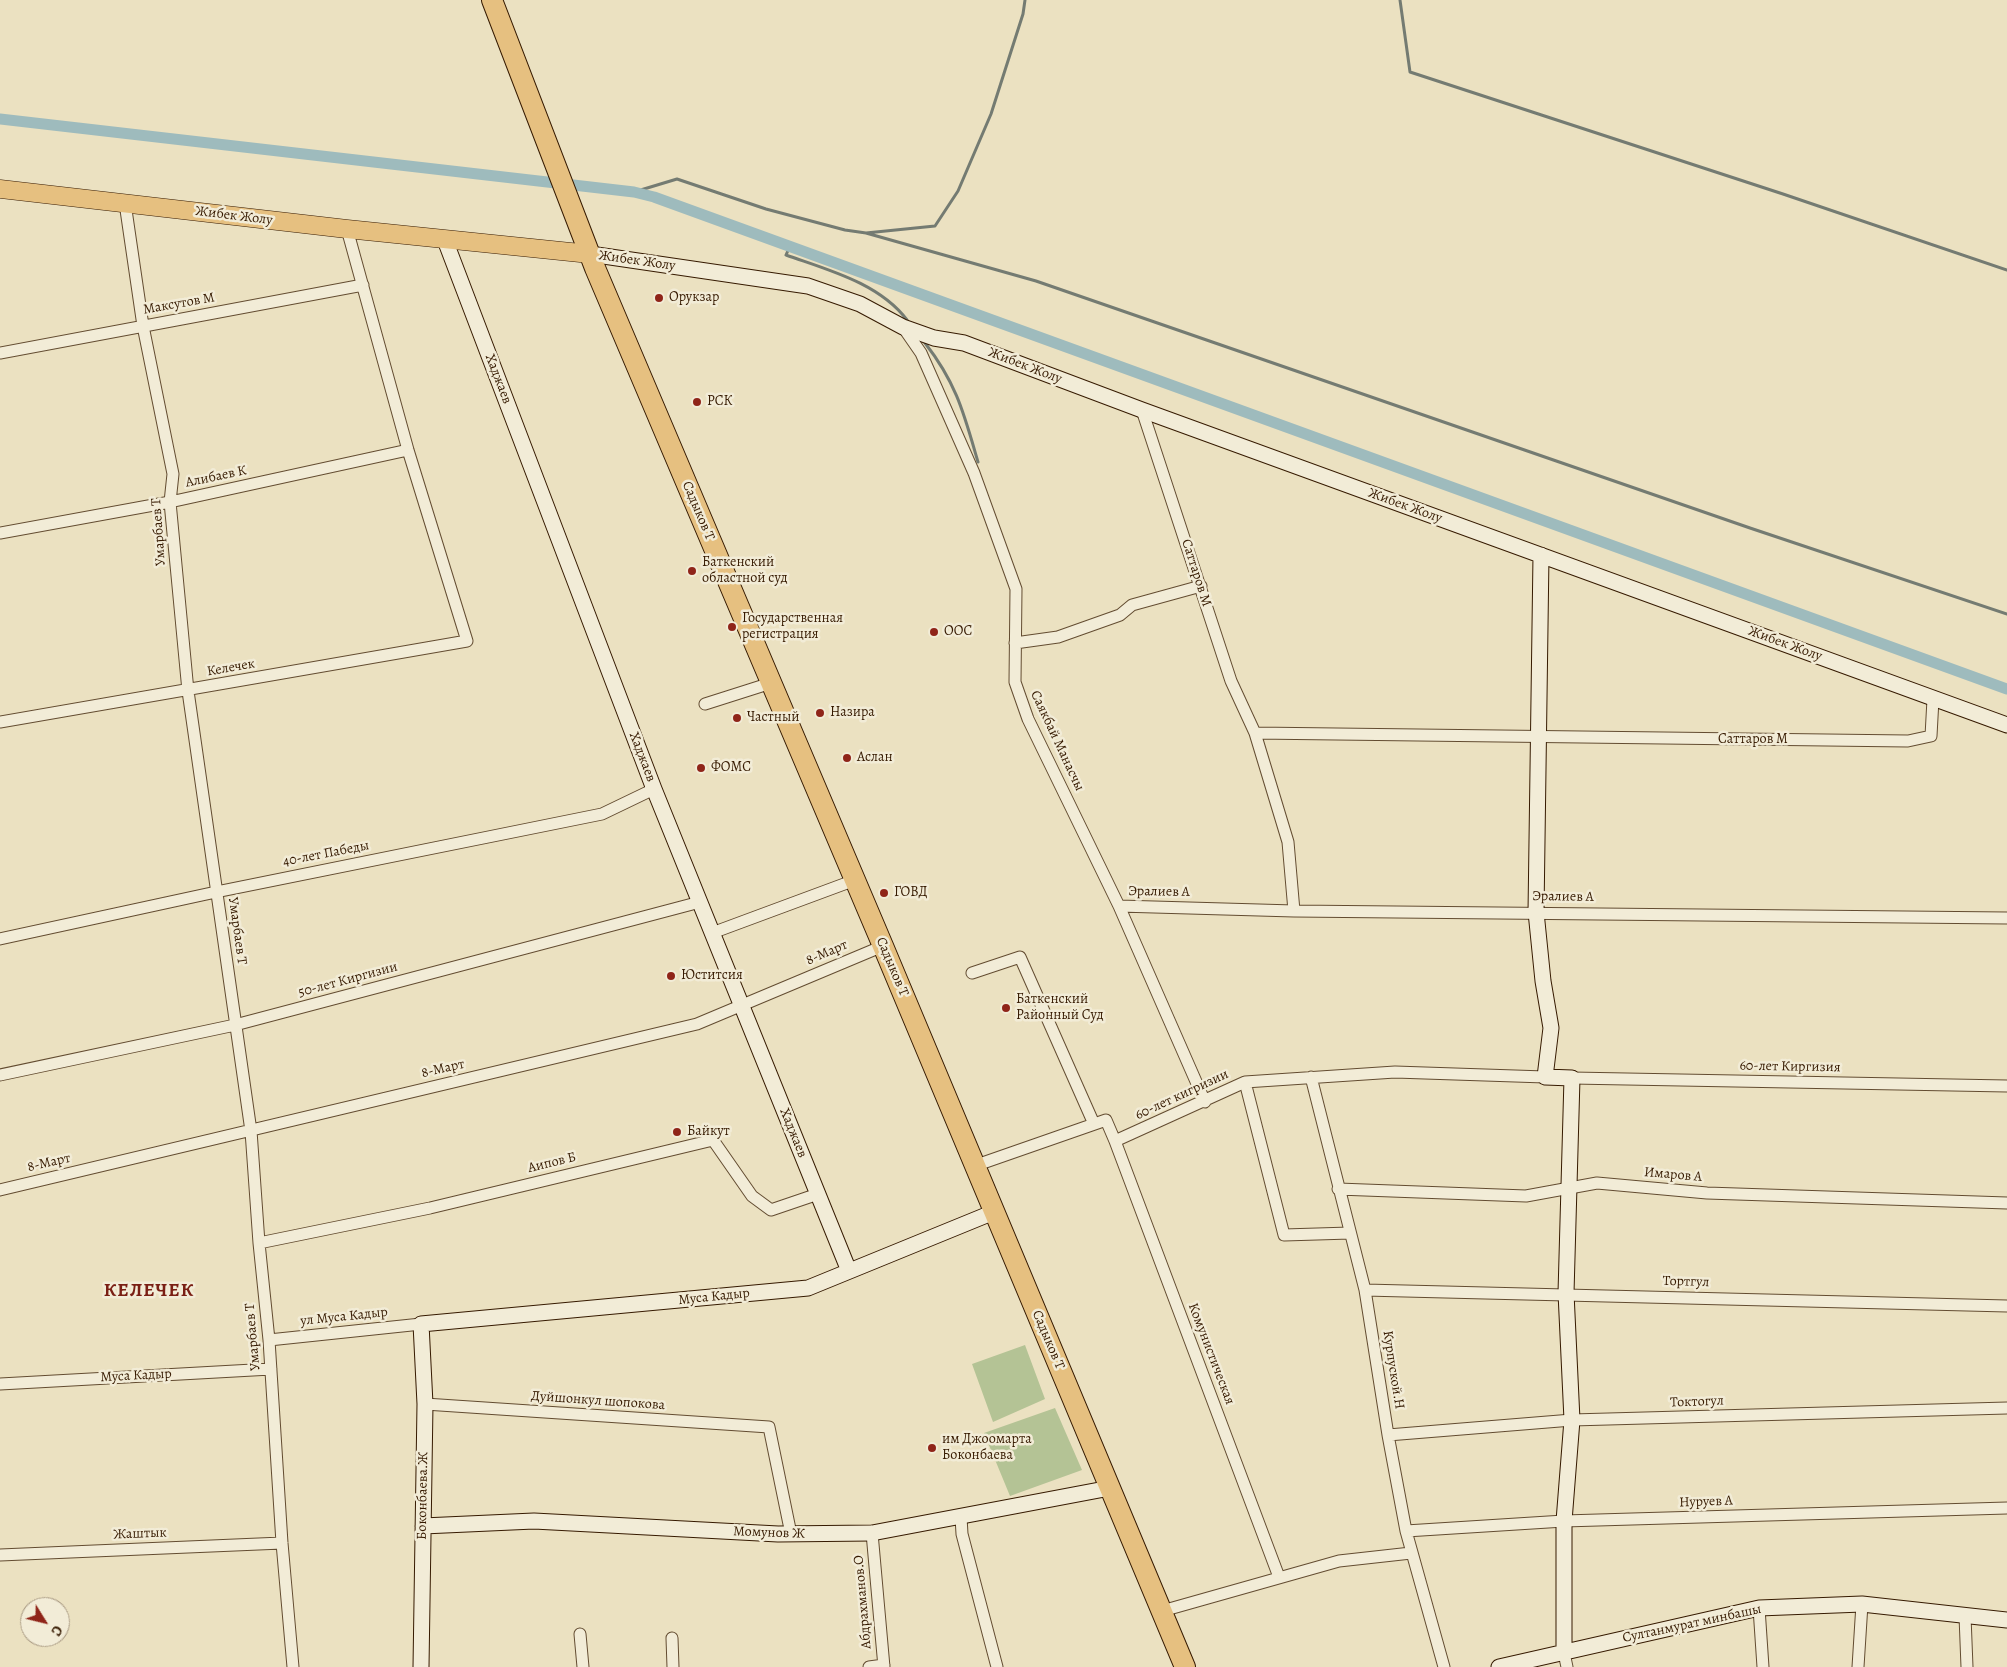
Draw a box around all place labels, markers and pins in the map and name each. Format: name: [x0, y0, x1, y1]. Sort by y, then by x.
place label: Орукзар: [669, 290, 719, 306]
marker: Орукзар: [653, 292, 665, 304]
place label: РСК: [707, 394, 732, 410]
marker: РСК: [691, 396, 703, 408]
place label: Баткенский областной суд: [702, 555, 788, 588]
marker: Баткенский областной суд: [686, 565, 698, 577]
place label: Государственная регистрация: [742, 611, 843, 644]
marker: Государственная регистрация: [726, 621, 738, 633]
place label: ООС: [944, 624, 972, 640]
marker: ООС: [928, 626, 940, 638]
place label: Назира: [830, 705, 875, 721]
marker: Назира: [814, 707, 826, 719]
place label: Частный: [747, 710, 800, 726]
marker: Частный: [731, 712, 743, 724]
place label: Аслан: [857, 750, 893, 766]
marker: Аслан: [841, 752, 853, 764]
place label: ФОМС: [711, 760, 751, 776]
marker: ФОМС: [695, 762, 707, 774]
place label: ГОВД: [894, 885, 927, 901]
marker: ГОВД: [878, 887, 890, 899]
place label: Юститсия: [681, 968, 743, 984]
marker: Юститсия: [665, 970, 677, 982]
place label: Баткенский Районный Суд: [1016, 992, 1104, 1024]
marker: Баткенский Районный Суд: [1000, 1002, 1012, 1014]
place label: Байкут: [687, 1124, 730, 1140]
marker: Байкут: [671, 1126, 683, 1138]
place label: им Джоомарта Боконбаева: [942, 1432, 1032, 1464]
marker: им Джоомарта Боконбаева: [926, 1442, 938, 1454]

